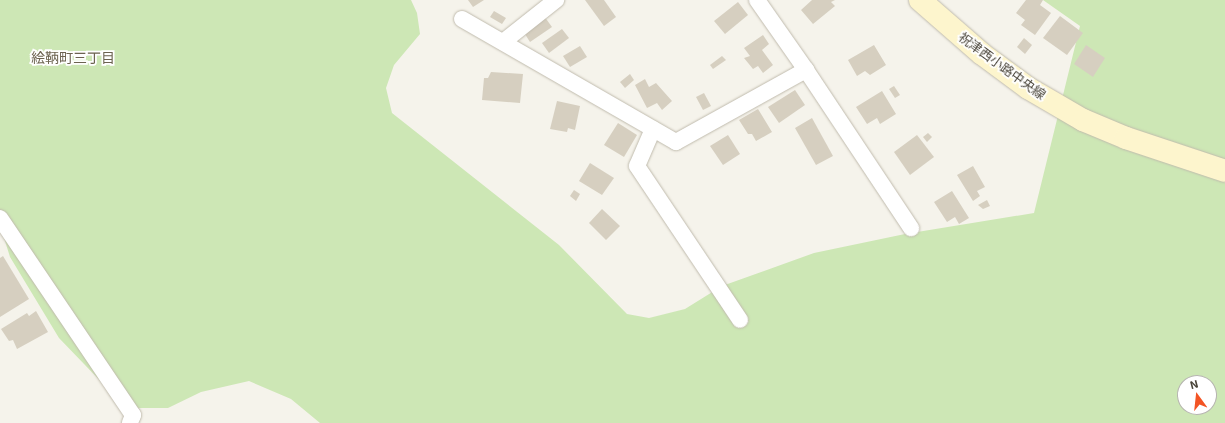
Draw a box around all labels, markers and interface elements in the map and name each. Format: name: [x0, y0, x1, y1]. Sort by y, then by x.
street label: 祝津西小路中央線: [955, 29, 1049, 103]
district label: 絵鞆町三丁目: [31, 50, 115, 66]
north arrow: [1177, 375, 1217, 415]
text: N: [1188, 377, 1200, 391]

